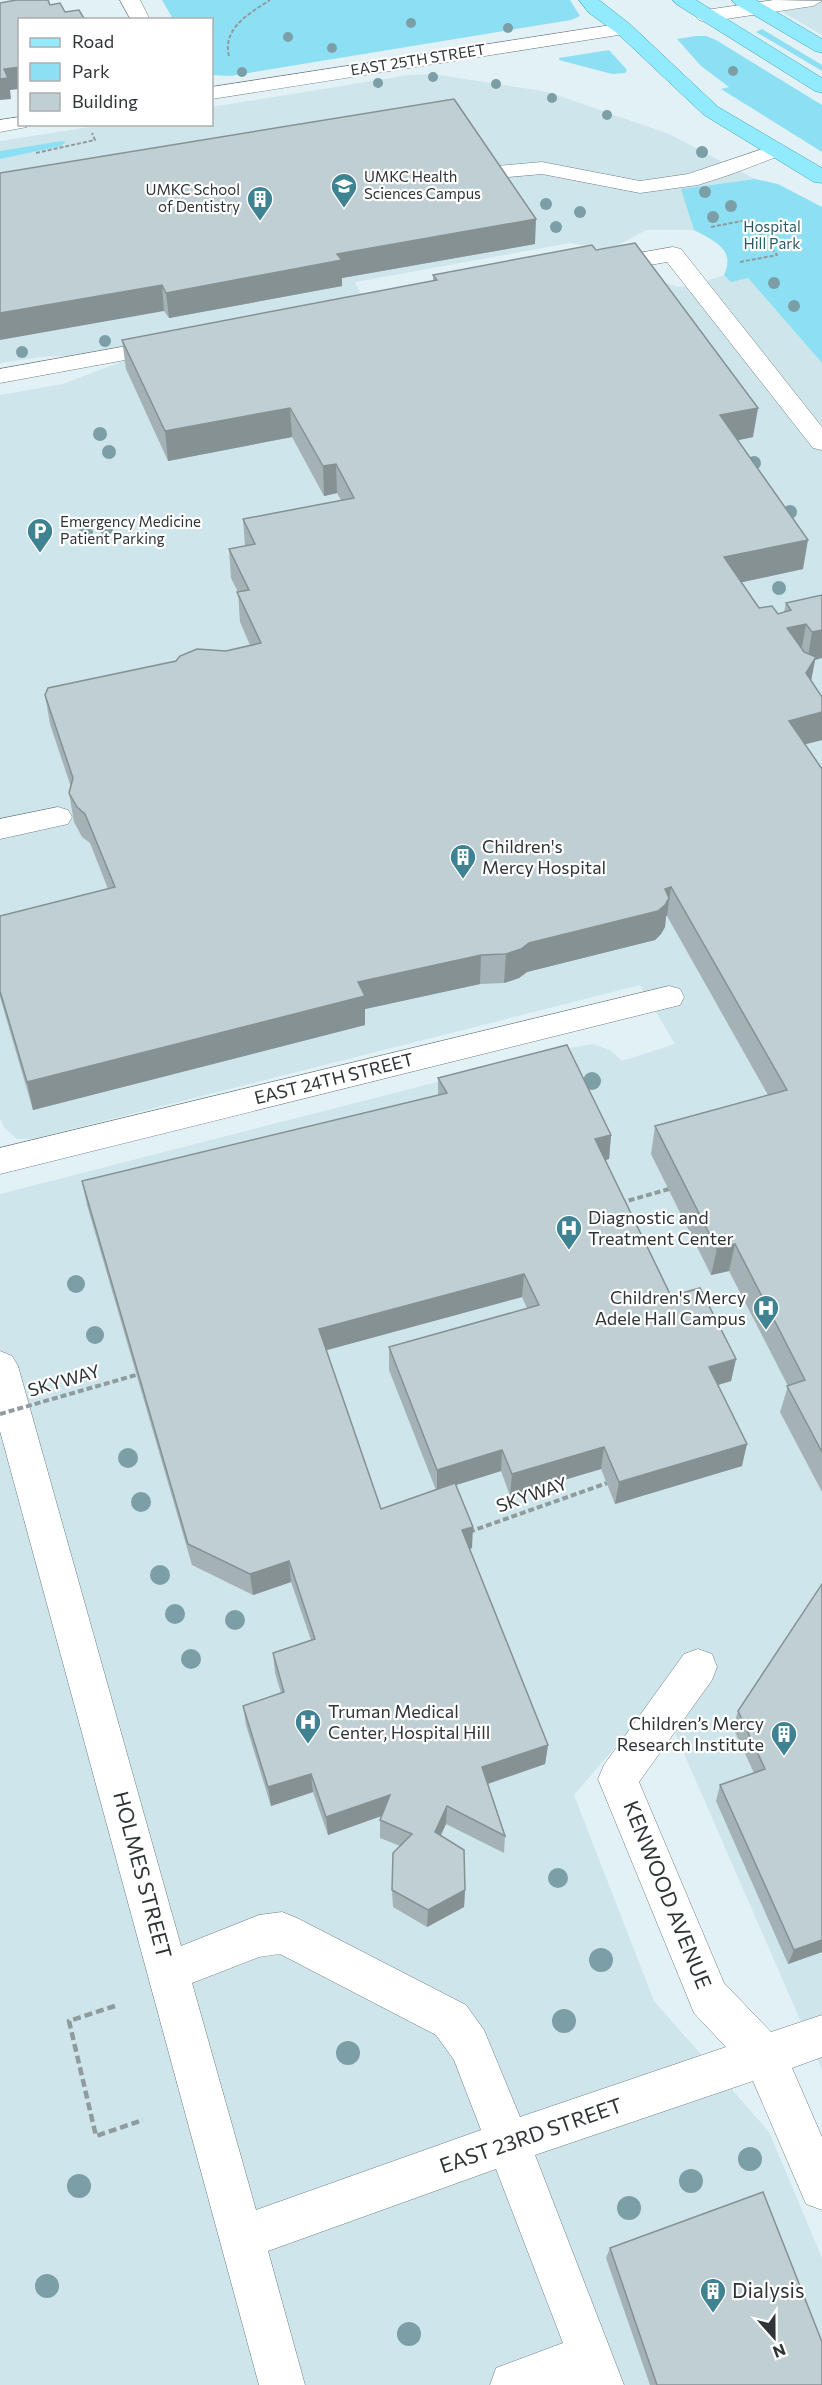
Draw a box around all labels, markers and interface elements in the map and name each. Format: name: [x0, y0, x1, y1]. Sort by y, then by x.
legend: [18, 18, 213, 126]
text: Road: [72, 30, 114, 52]
street label: EAST 25TH STREET: [349, 39, 487, 79]
text: Park: [72, 60, 110, 82]
text: Building: [72, 90, 138, 112]
place label: UMKC Health Sciences Campus: [364, 167, 481, 202]
school or university icon: UMKC Health Sciences Campus: [329, 171, 359, 209]
place label: UMKC School of Dentistry: [146, 180, 240, 215]
building icon: UMKC School of Dentistry: [245, 184, 275, 222]
park label: Hospital Hill Park: [743, 217, 801, 252]
place label: Emergency Medicine Patient Parking: [60, 512, 201, 547]
parking icon: Emergency Medicine Patient Parking: [25, 516, 55, 554]
place label: Children's Mercy Hospital: [482, 835, 606, 878]
building icon: Children's Mercy Hospital: [448, 842, 478, 880]
street label: EAST 24TH STREET: [252, 1048, 416, 1108]
place label: Diagnostic and Treatment Center: [588, 1206, 734, 1249]
hospital icon: Diagnostic and Treatment Center: [554, 1213, 584, 1251]
place label: Children's Mercy Adele Hall Campus: [595, 1286, 746, 1329]
hospital icon: Children's Mercy Adele Hall Campus: [751, 1293, 781, 1331]
street label: SKYWAY: [25, 1359, 103, 1401]
street label: SKYWAY: [493, 1472, 570, 1517]
place label: Truman Medical Center, Hospital Hill: [328, 1700, 490, 1743]
hospital icon: Truman Medical Center, Hospital Hill: [293, 1707, 323, 1745]
place label: Children’s Mercy Research Institute: [617, 1712, 764, 1755]
building icon: Children’s Mercy Research Institute: [769, 1719, 799, 1757]
street label: HOLMES STREET: [109, 1788, 178, 1961]
street label: KENWOOD AVENUE: [619, 1797, 718, 1992]
street label: EAST 23RD STREET: [436, 2092, 625, 2178]
building icon: Dialysis: [698, 2276, 728, 2314]
place label: Dialysis: [732, 2277, 804, 2302]
north arrow: [744, 2307, 804, 2367]
text: N: [771, 2340, 789, 2362]

